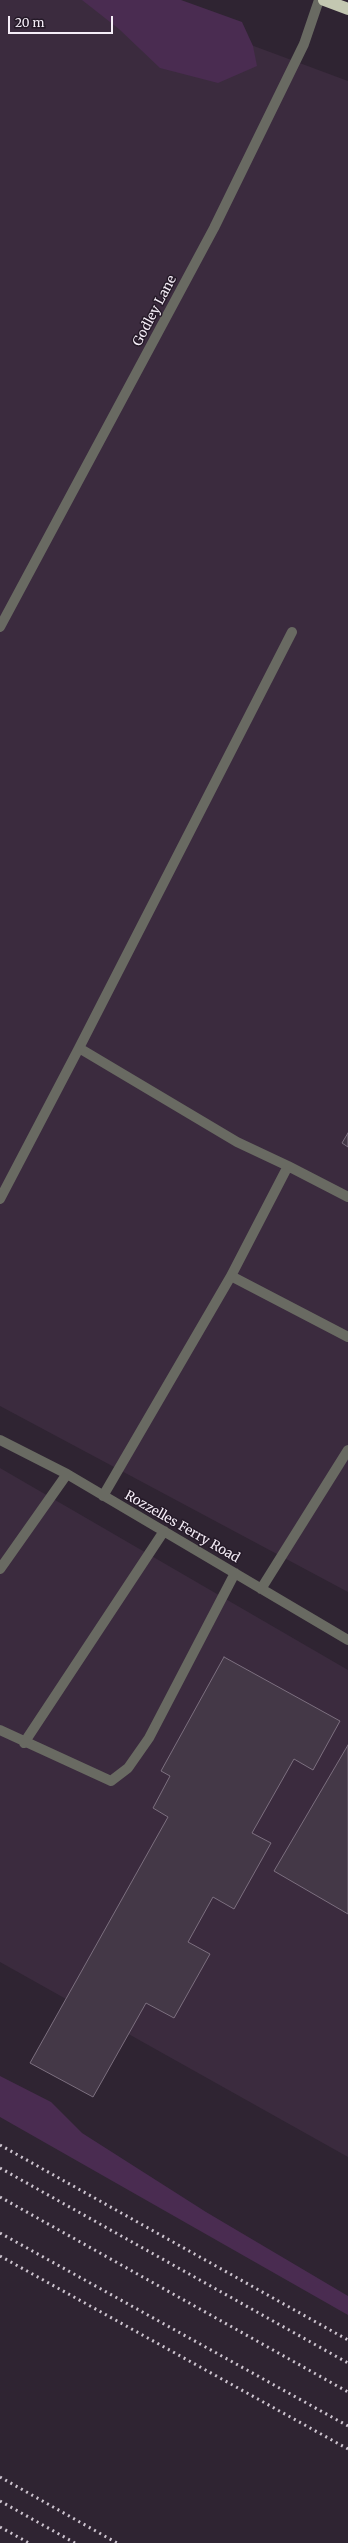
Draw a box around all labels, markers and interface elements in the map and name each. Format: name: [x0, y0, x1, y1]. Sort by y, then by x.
scale bar: [10, 8, 115, 34]
text: 20 m: [15, 15, 44, 30]
street label: Godley Lane: [130, 273, 180, 349]
street label: Rozzelles Ferry Road: [122, 1488, 242, 1566]

